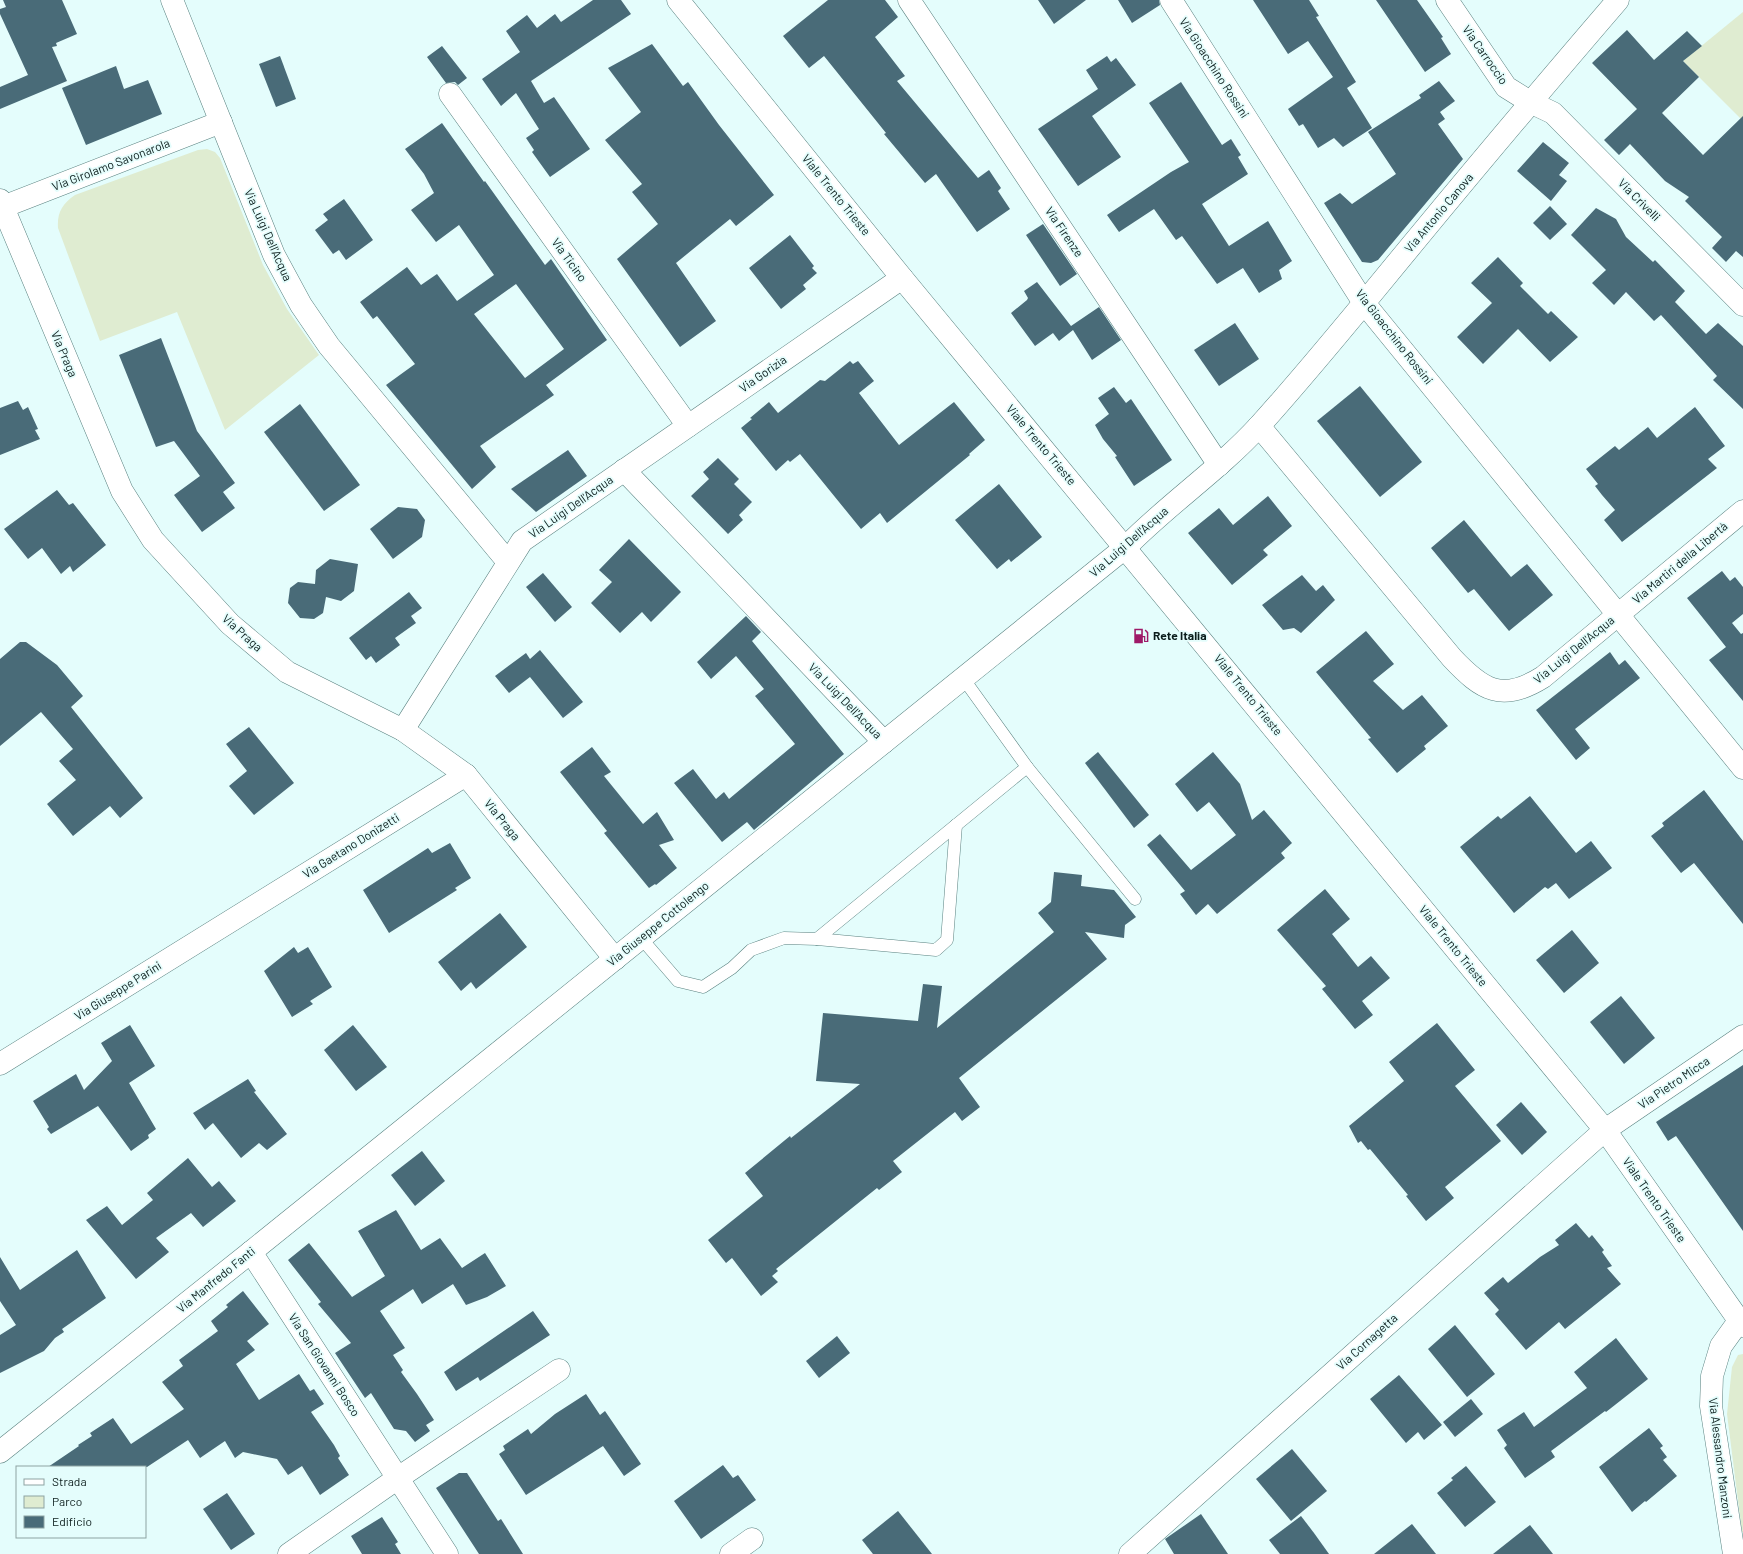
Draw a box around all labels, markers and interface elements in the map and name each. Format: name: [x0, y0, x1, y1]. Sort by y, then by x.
street label: Via Gioacchino Rossini: [1177, 15, 1253, 120]
street label: Via Carroccio: [1460, 22, 1511, 87]
street label: Via Girolamo Savonarola: [50, 135, 172, 193]
street label: Viale Trento Trieste: [800, 151, 874, 238]
street label: Via Antonio Canova: [1401, 170, 1476, 255]
street label: Via Crivelli: [1616, 175, 1664, 223]
street label: Via Luigi Dell'Acqua: [242, 186, 296, 283]
street label: Via Firenze: [1043, 204, 1087, 259]
street label: Via Ticino: [549, 235, 590, 284]
street label: Via Gioacchino Rossini: [1353, 286, 1436, 387]
street label: Via Praga: [49, 328, 81, 379]
street label: Via Gorizia: [736, 352, 789, 395]
street label: Viale Trento Trieste: [1004, 401, 1079, 487]
street label: Via Luigi Dell'Acqua: [526, 472, 615, 540]
street label: Via Luigi Dell'Acqua: [1086, 503, 1171, 579]
street label: Via Martiri della Libertà: [1629, 518, 1730, 606]
street label: Via Praga: [220, 611, 265, 654]
street label: Via Luigi Dell'Acqua: [1530, 612, 1616, 686]
fuel station icon: Rete Italia: [1132, 627, 1150, 645]
place label: Rete Italia: [1153, 628, 1207, 642]
street label: Viale Trento Trieste: [1212, 651, 1286, 738]
street label: Via Luigi Dell'Acqua: [806, 660, 885, 741]
street label: Via Praga: [482, 796, 524, 843]
street label: Via Gaetano Donizetti: [300, 810, 401, 881]
street label: Via Giuseppe Cottolengo: [604, 878, 711, 969]
street label: Viale Trento Trieste: [1417, 902, 1491, 989]
street label: Via Giuseppe Parini: [71, 958, 163, 1023]
street label: Via Pietro Micca: [1635, 1053, 1712, 1111]
street label: Viale Trento Trieste: [1620, 1154, 1689, 1245]
street label: Via Manfredo Fanti: [173, 1243, 257, 1315]
street label: Via San Giovanni Bosco: [286, 1310, 363, 1419]
street label: Via Cornagetta: [1333, 1310, 1400, 1372]
street label: Via Alessandro Manzoni: [1707, 1397, 1735, 1519]
legend: [16, 1466, 146, 1538]
text: Strada: [52, 1474, 87, 1488]
text: Parco: [52, 1494, 82, 1508]
text: Edificio: [52, 1514, 92, 1528]

